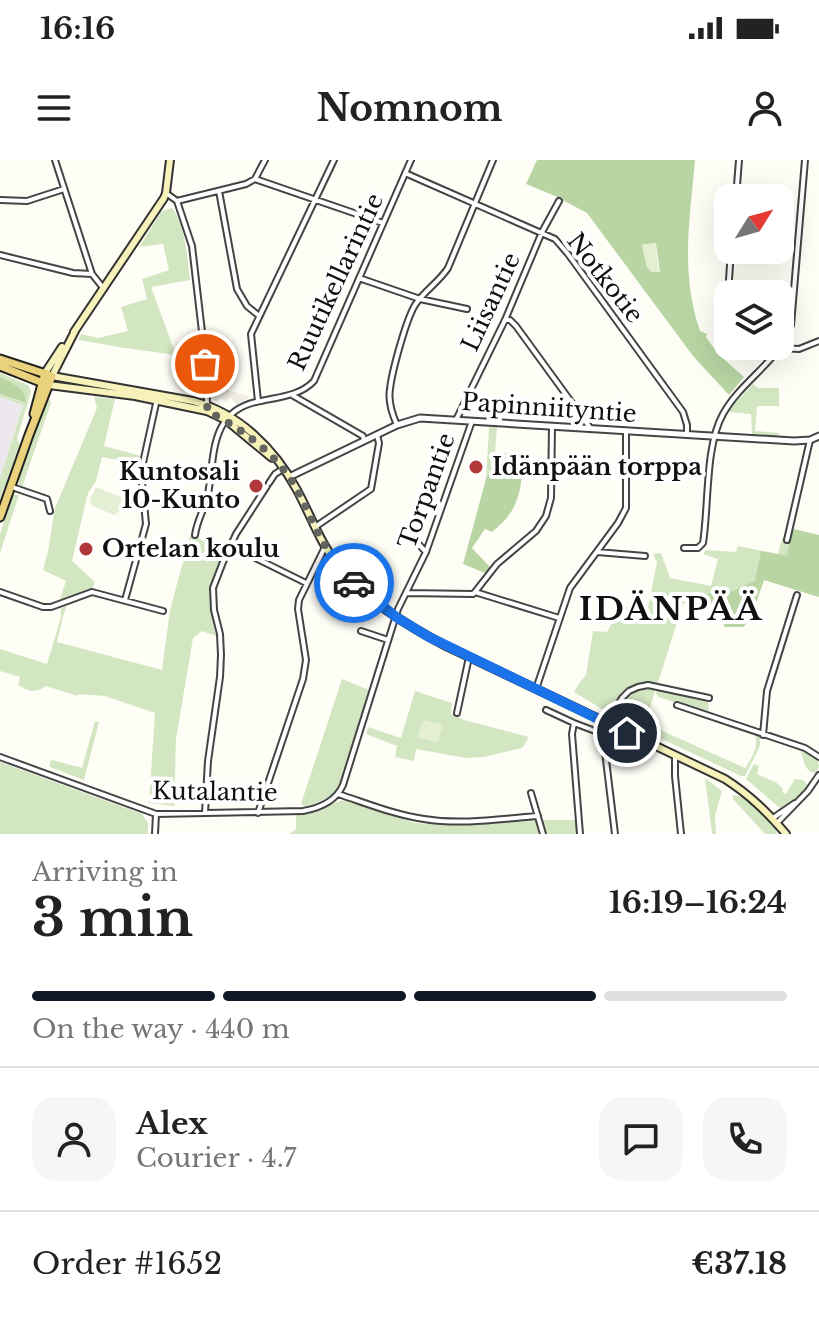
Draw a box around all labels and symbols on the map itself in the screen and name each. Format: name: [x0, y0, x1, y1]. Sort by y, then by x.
north arrow: [714, 184, 794, 264]
street label: Ruutikellarintie: [282, 189, 389, 375]
street label: Notkotie: [561, 227, 650, 329]
street label: Liisantie: [455, 248, 526, 356]
pin: [171, 330, 239, 398]
street label: Papinniityntie: [461, 387, 638, 428]
street label: Torpantie: [392, 429, 461, 553]
place label: Idänpään torppa: [492, 452, 702, 481]
place label: Kuntosali 10-Kunto: [119, 457, 240, 514]
marker: Idänpään torppa: [467, 458, 485, 476]
marker: Kuntosali 10-Kunto: [247, 477, 265, 495]
place label: Ortelan koulu: [102, 534, 280, 563]
marker: Ortelan koulu: [77, 540, 95, 558]
courier: [314, 543, 394, 623]
district label: IDÄNPÄÄ: [579, 589, 763, 629]
pin: [593, 699, 661, 767]
street label: Kutalantie: [152, 776, 278, 807]

